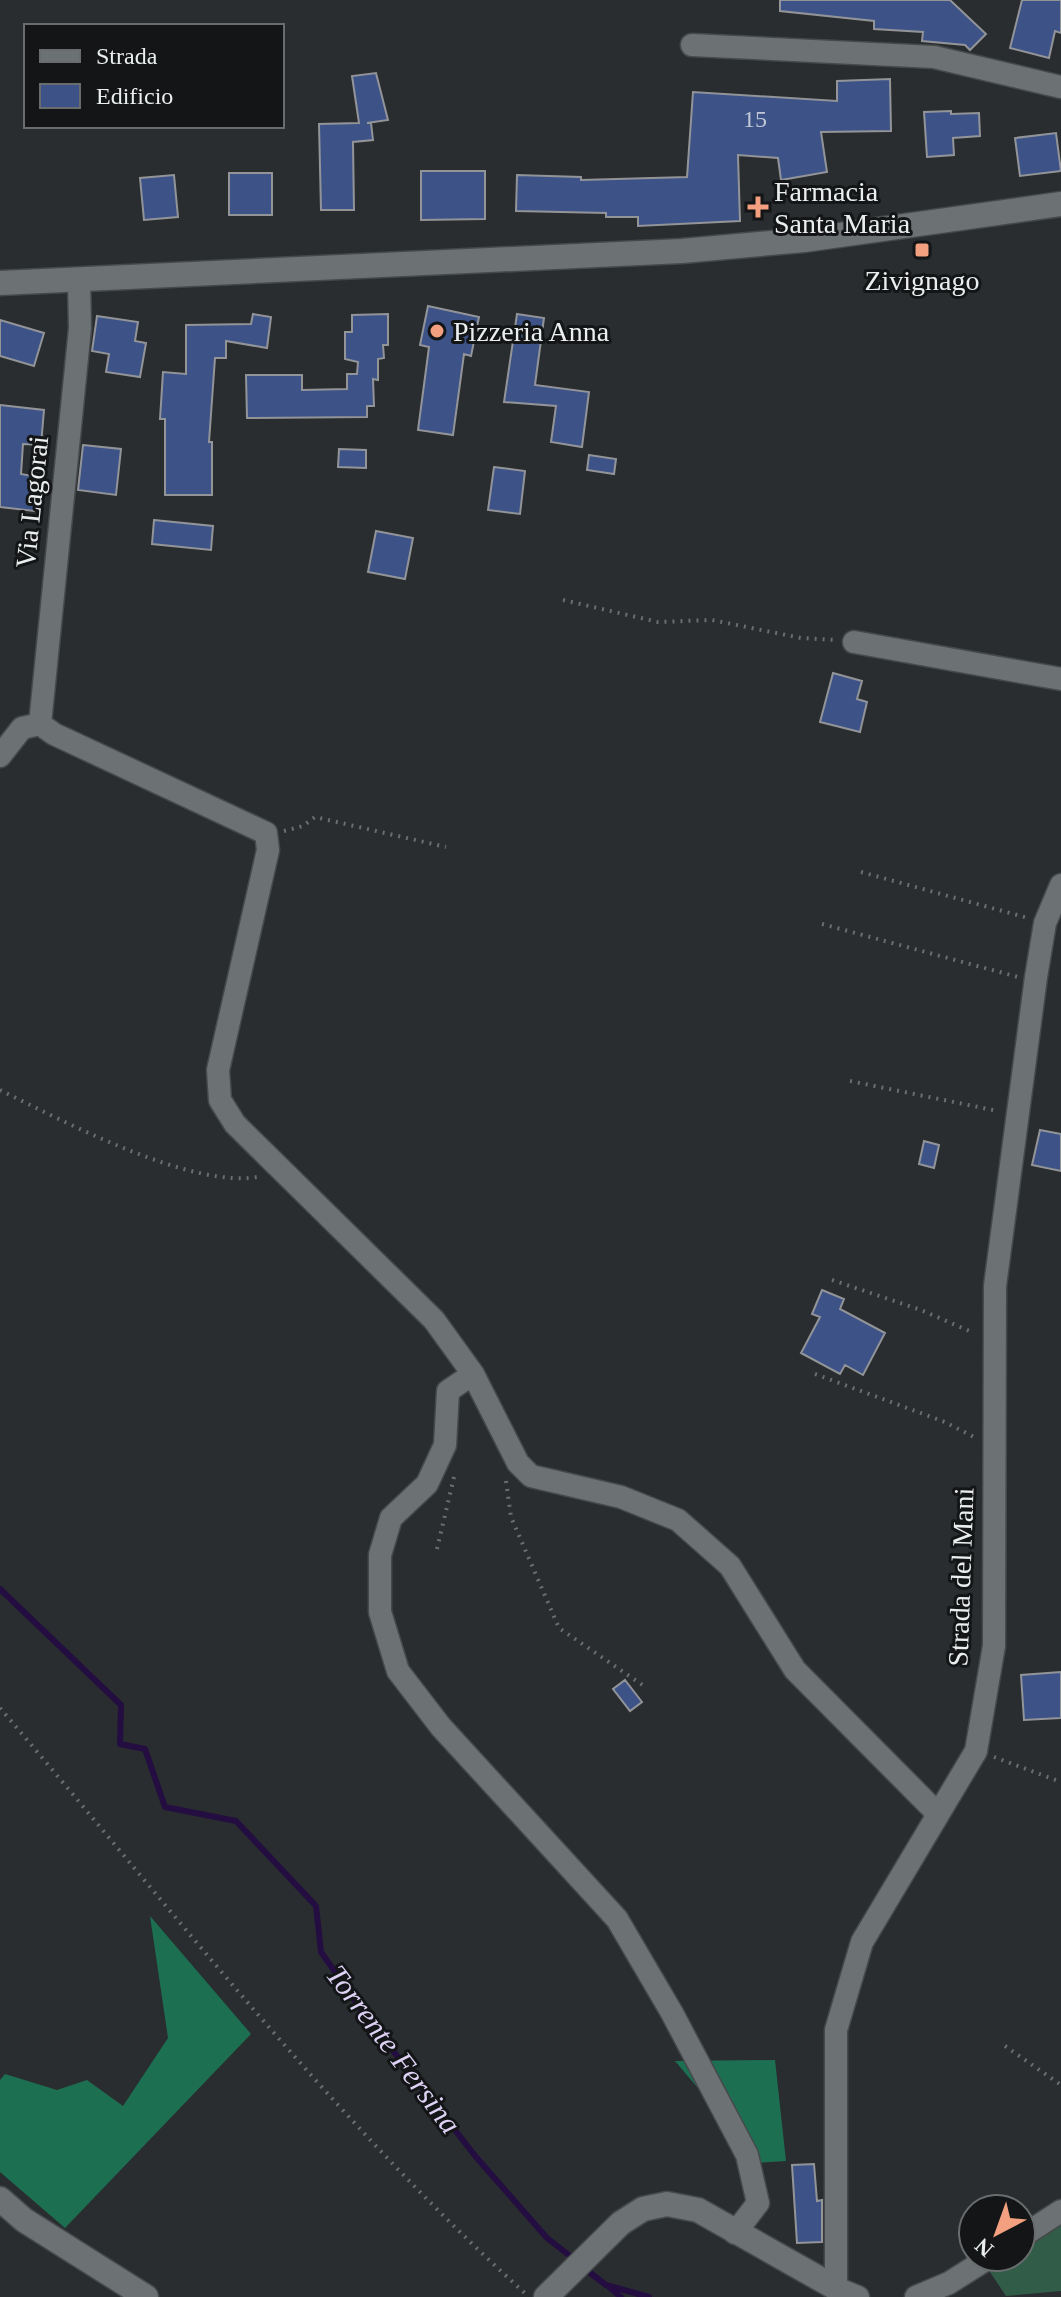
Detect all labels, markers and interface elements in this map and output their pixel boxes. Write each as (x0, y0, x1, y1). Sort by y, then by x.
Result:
legend (24, 24, 284, 128)
text: Strada (96, 43, 158, 69)
text: Edificio (96, 83, 173, 109)
house number: 15 (743, 106, 767, 132)
place label: Farmacia Santa Maria (774, 176, 911, 239)
marker: Farmacia Santa Maria (749, 198, 767, 216)
marker: Zivignago (913, 241, 931, 259)
place label: Zivignago (864, 265, 980, 296)
place label: Pizzeria Anna (453, 316, 610, 347)
marker: Pizzeria Anna (428, 322, 446, 340)
street label: Via Lagorai (10, 434, 54, 570)
street label: Strada del Mani (942, 1487, 980, 1667)
water label: Torrente Fersina (320, 1958, 468, 2140)
north arrow (957, 2193, 1037, 2273)
text: N (970, 2233, 998, 2262)

